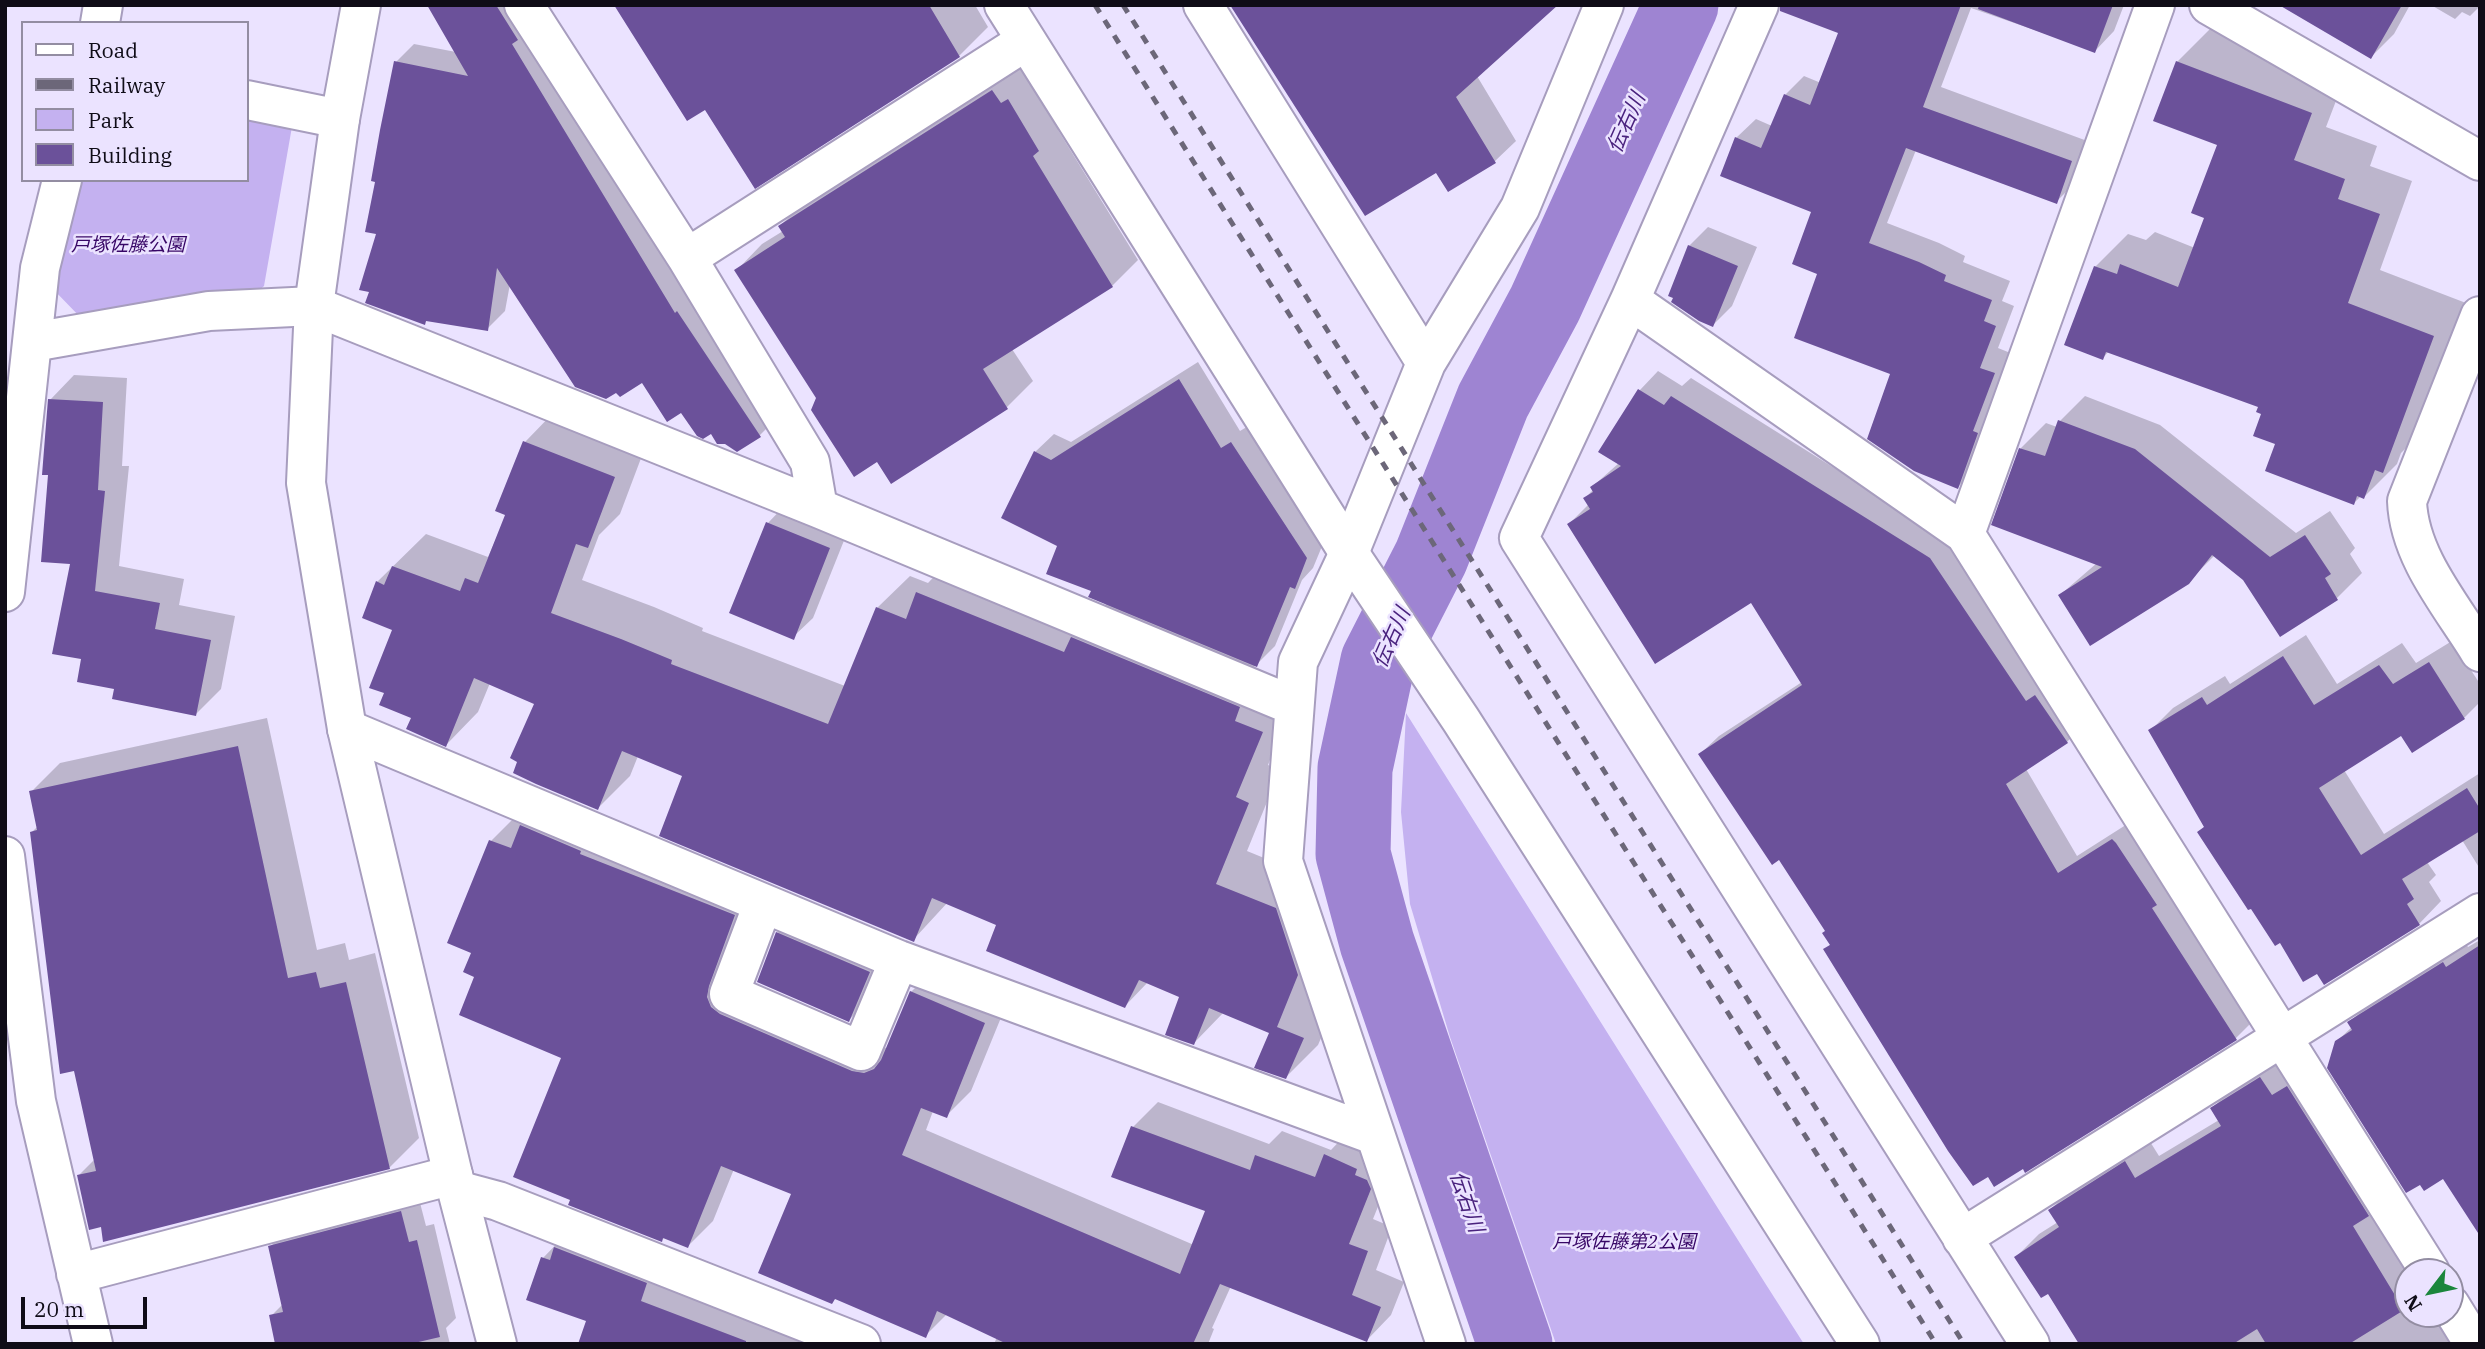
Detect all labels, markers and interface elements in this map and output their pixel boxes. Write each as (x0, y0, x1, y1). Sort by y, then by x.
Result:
legend (21, 21, 248, 182)
text: Road (88, 36, 138, 64)
text: Railway (88, 71, 165, 99)
water label: 伝右川 (1603, 89, 1651, 157)
text: Park (88, 106, 134, 134)
text: Building (88, 141, 172, 169)
park label: 戸塚佐藤公園 (71, 235, 185, 257)
water label: 伝右川 (1368, 604, 1416, 672)
water label: 伝右川 (1444, 1168, 1488, 1236)
park label: 戸塚佐藤第2公園 (1552, 1232, 1696, 1254)
north arrow (2394, 1258, 2464, 1328)
scale bar (24, 1282, 150, 1326)
text: N (2399, 1290, 2427, 1316)
text: 20 m (34, 1295, 84, 1323)

